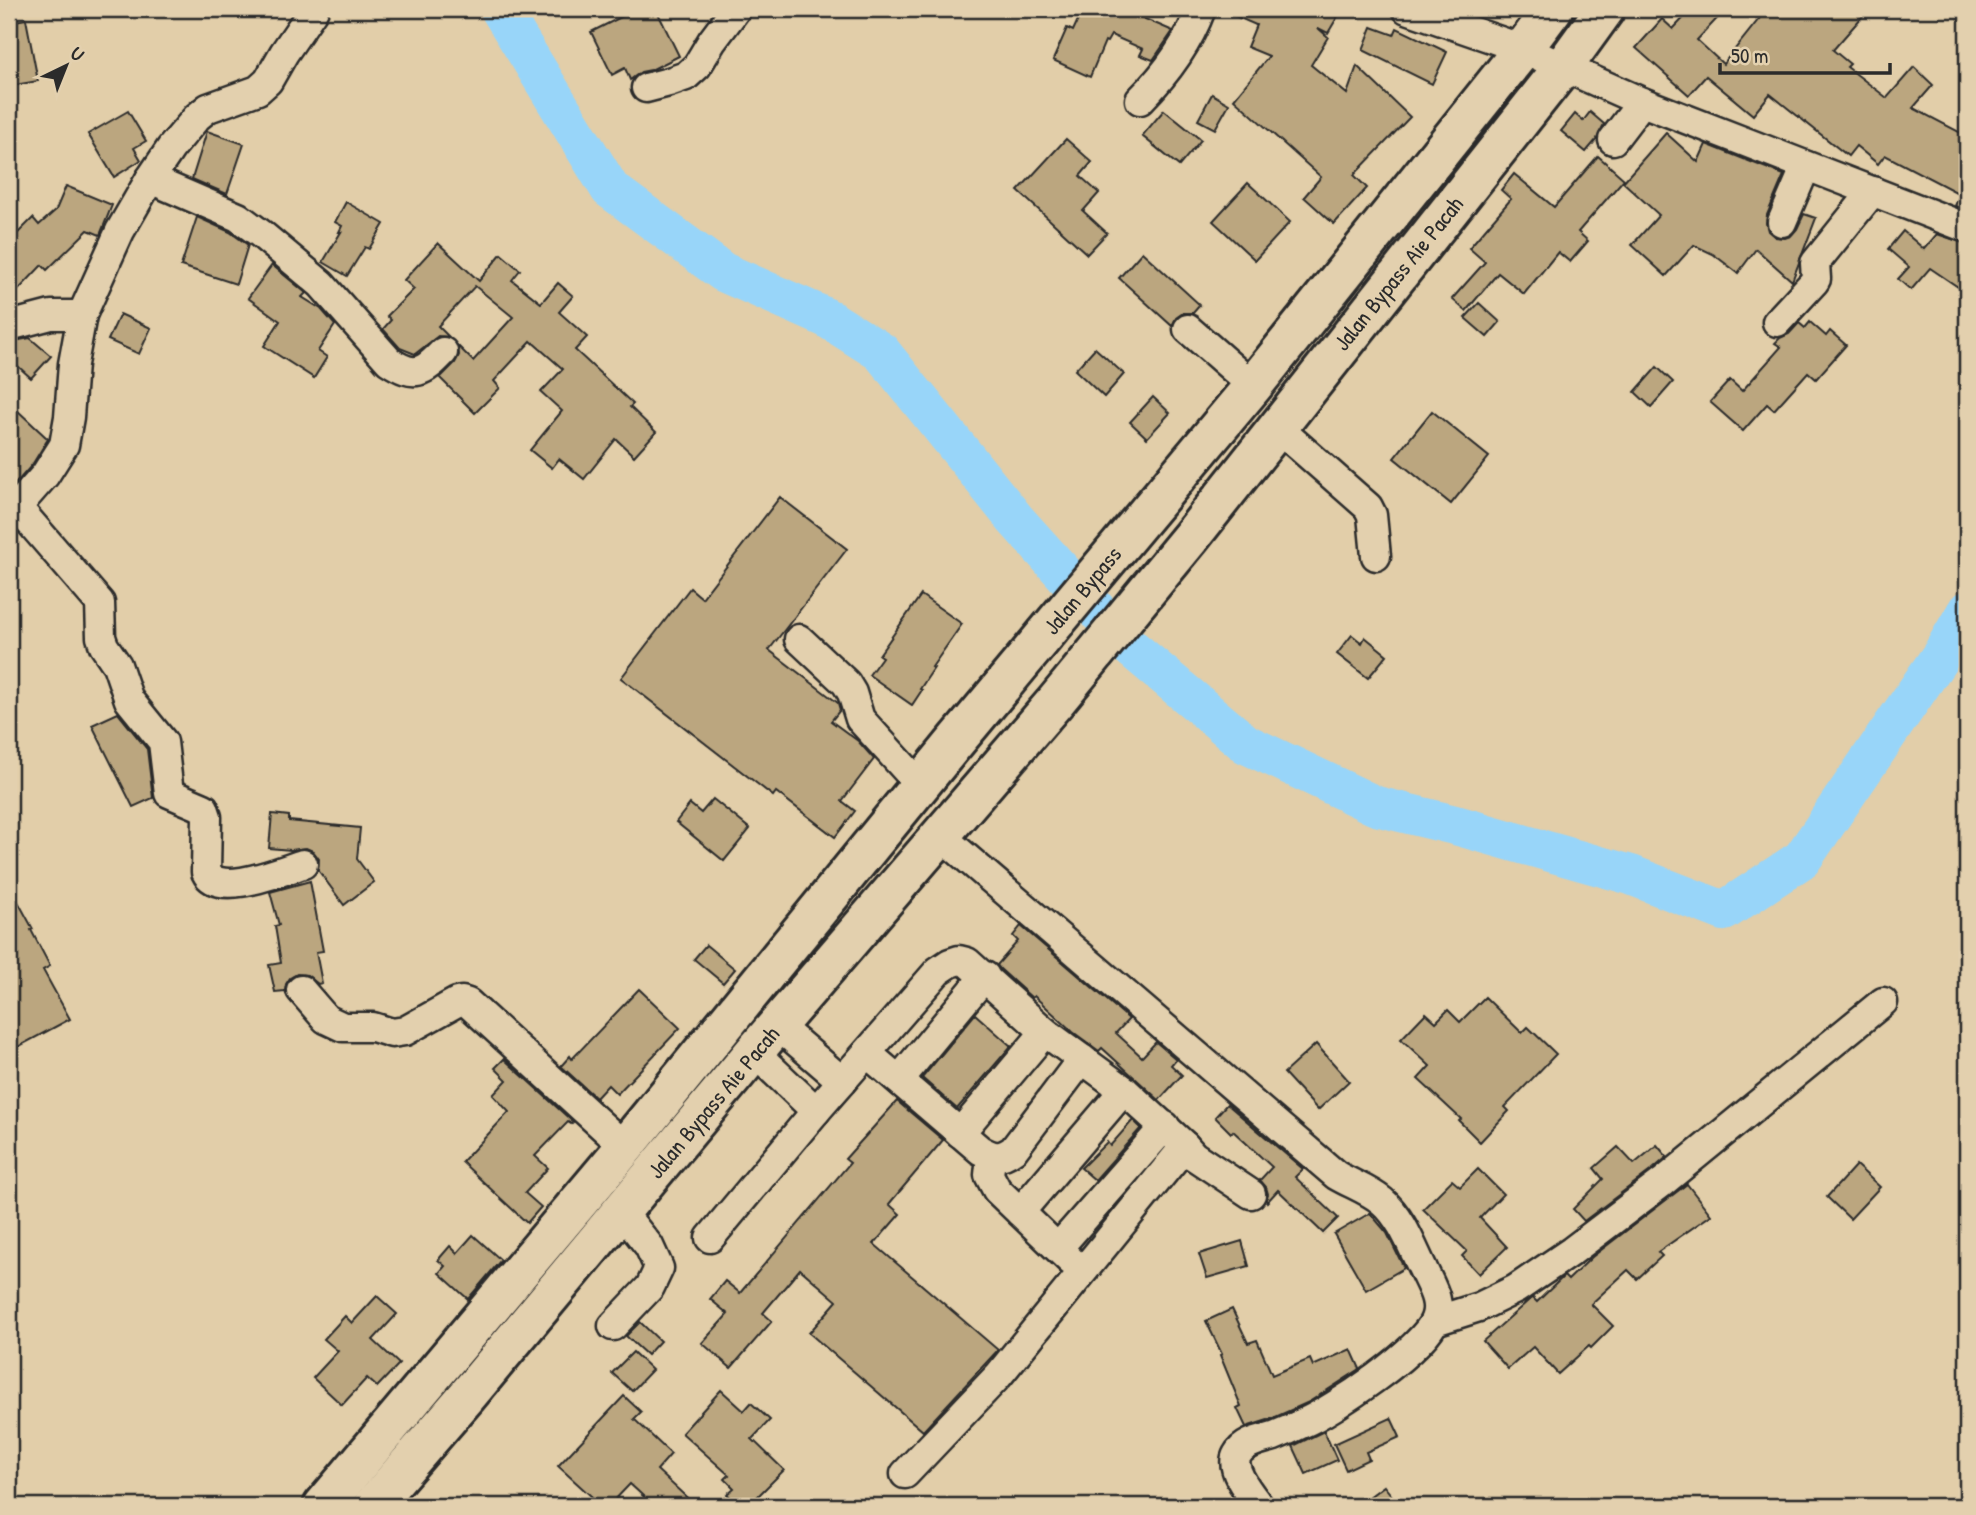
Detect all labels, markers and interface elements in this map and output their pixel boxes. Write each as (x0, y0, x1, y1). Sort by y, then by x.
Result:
north arrow (32, 32, 102, 102)
scale bar (1720, 32, 1890, 76)
text: U (65, 40, 91, 67)
text: 50 m (1731, 41, 1768, 70)
street label: Jalan Bypass Aie Pacah (1326, 189, 1470, 357)
street label: Jalan Bypass (1036, 539, 1128, 641)
street label: Jalan Bypass Aie Pacah (640, 1019, 786, 1185)

